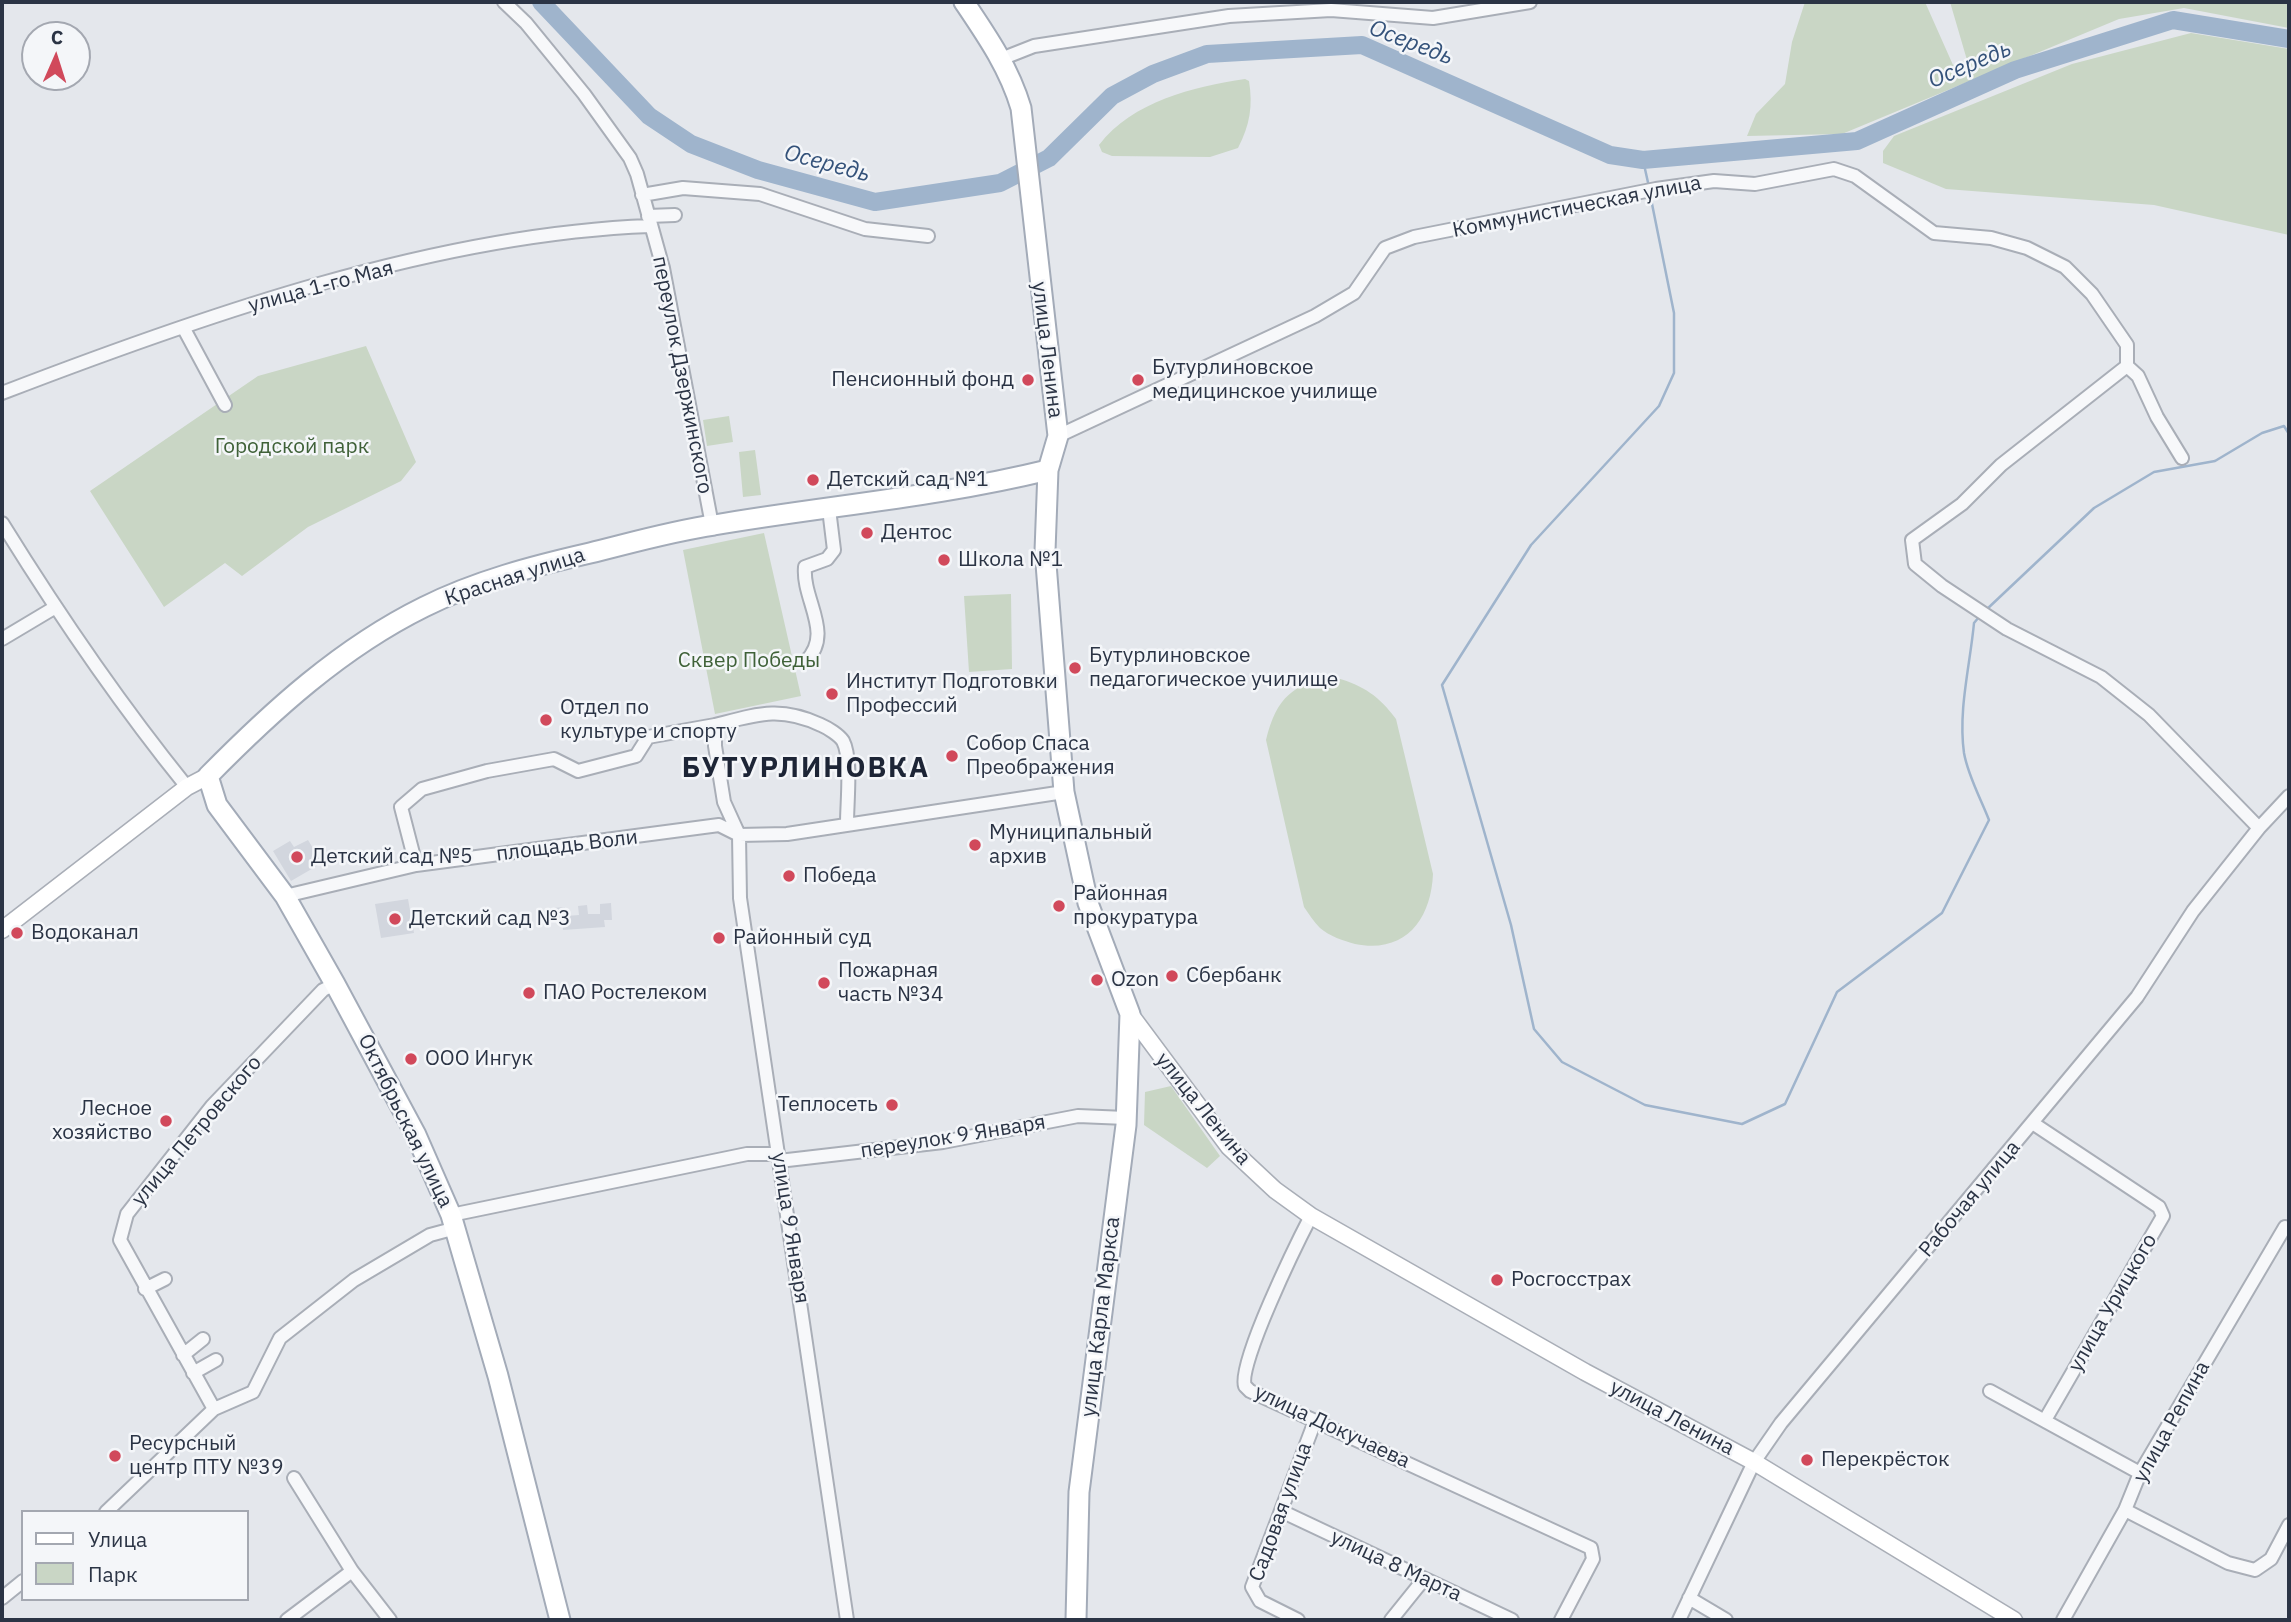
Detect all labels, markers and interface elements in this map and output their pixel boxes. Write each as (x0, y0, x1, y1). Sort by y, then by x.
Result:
water label: Осередь (1365, 14, 1457, 72)
north arrow (21, 21, 91, 91)
text: С (50, 25, 64, 49)
water label: Осередь (1924, 35, 2016, 95)
water label: Осередь (781, 139, 873, 189)
street label: Коммунистическая улица (1451, 171, 1703, 243)
street label: переулок Дзержинского (647, 254, 717, 496)
street label: улица 1-го Мая (246, 256, 396, 318)
street label: улица Ленина (1026, 280, 1068, 420)
place label: Бутурлиновское медицинское училище (1152, 355, 1378, 405)
place label: Пенсионный фонд (831, 367, 1014, 393)
marker: Пенсионный фонд (1020, 372, 1036, 388)
marker: Бутурлиновское медицинское училище (1130, 372, 1146, 388)
park label: Городской парк (215, 434, 369, 460)
place label: Детский сад №1 (827, 467, 989, 493)
marker: Детский сад №1 (805, 472, 821, 488)
place label: Дентос (881, 520, 952, 546)
marker: Дентос (859, 525, 875, 541)
street label: Красная улица (442, 542, 588, 612)
place label: Школа №1 (958, 547, 1063, 573)
marker: Школа №1 (936, 552, 952, 568)
place label: Бутурлиновское педагогическое училище (1089, 643, 1338, 693)
park label: Сквер Победы (678, 648, 820, 674)
marker: Бутурлиновское педагогическое училище (1067, 660, 1083, 676)
place label: Институт Подготовки Профессий (846, 669, 1058, 719)
marker: Институт Подготовки Профессий (824, 686, 840, 702)
place label: Отдел по культуре и спорту (560, 695, 737, 745)
marker: Отдел по культуре и спорту (538, 712, 554, 728)
place label: Собор Спаса Преображения (966, 731, 1115, 781)
marker: Собор Спаса Преображения (944, 748, 960, 764)
district label: БУТУРЛИНОВКА (683, 752, 929, 786)
place label: Муниципальный архив (989, 820, 1152, 870)
street label: площадь Воли (495, 825, 639, 867)
marker: Муниципальный архив (967, 837, 983, 853)
place label: Детский сад №5 (311, 844, 473, 870)
marker: Детский сад №5 (289, 849, 305, 865)
place label: Победа (803, 863, 877, 889)
marker: Победа (781, 868, 797, 884)
place label: Районная прокуратура (1073, 881, 1198, 931)
marker: Районная прокуратура (1051, 898, 1067, 914)
place label: Детский сад №3 (409, 906, 571, 932)
marker: Детский сад №3 (387, 911, 403, 927)
place label: Водоканал (31, 920, 139, 946)
marker: Водоканал (9, 925, 25, 941)
place label: Районный суд (733, 925, 871, 951)
marker: Районный суд (711, 930, 727, 946)
place label: Пожарная часть №34 (838, 958, 944, 1008)
place label: Сбербанк (1186, 963, 1282, 989)
place label: Ozon (1111, 967, 1159, 993)
marker: Сбербанк (1164, 968, 1180, 984)
marker: Ozon (1089, 972, 1105, 988)
marker: Пожарная часть №34 (816, 975, 832, 991)
place label: ПАО Ростелеком (543, 980, 707, 1006)
marker: ПАО Ростелеком (521, 985, 537, 1001)
street label: Октябрьская улица (352, 1030, 458, 1212)
place label: ООО Ингук (425, 1046, 533, 1072)
street label: улица Ленина (1150, 1048, 1256, 1170)
street label: улица Петровского (127, 1051, 267, 1211)
marker: ООО Ингук (403, 1051, 419, 1067)
place label: Теплосеть (778, 1092, 878, 1118)
place label: Лесное хозяйство (52, 1096, 152, 1146)
marker: Теплосеть (884, 1097, 900, 1113)
street label: переулок 9 Января (859, 1110, 1047, 1164)
marker: Лесное хозяйство (158, 1113, 174, 1129)
street label: Рабочая улица (1914, 1136, 2026, 1262)
street label: улица 9 Января (766, 1151, 814, 1305)
street label: улица Карла Маркса (1076, 1215, 1126, 1419)
street label: улица Урицкого (2063, 1229, 2163, 1377)
place label: Росгосстрах (1511, 1267, 1631, 1293)
marker: Росгосстрах (1489, 1272, 1505, 1288)
street label: улица Репина (2128, 1357, 2216, 1487)
street label: улица Ленина (1605, 1375, 1739, 1461)
street label: улица Докучаева (1250, 1380, 1414, 1474)
place label: Ресурсный центр ПТУ №39 (129, 1431, 284, 1481)
street label: Садовая улица (1244, 1439, 1318, 1585)
place label: Перекрёсток (1821, 1447, 1950, 1473)
marker: Ресурсный центр ПТУ №39 (107, 1448, 123, 1464)
marker: Перекрёсток (1799, 1452, 1815, 1468)
legend (21, 1510, 248, 1601)
text: Улица (88, 1525, 147, 1553)
street label: улица 8 Марта (1326, 1525, 1466, 1607)
text: Парк (88, 1560, 138, 1588)

